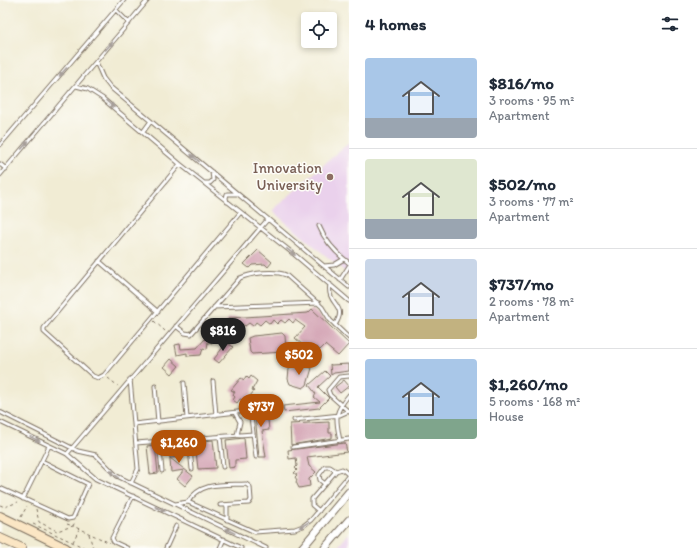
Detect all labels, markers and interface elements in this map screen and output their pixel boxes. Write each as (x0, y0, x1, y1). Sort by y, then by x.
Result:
map controls (301, 12, 337, 48)
button: locate (301, 12, 337, 48)
icon: filters (659, 13, 681, 35)
text: 4 homes (365, 14, 426, 34)
one-way arrow (105, 41, 114, 51)
one-way arrow (58, 67, 67, 78)
text: $816/mo (489, 73, 554, 93)
icon: home (397, 74, 445, 122)
text: 3 rooms · 95 m² (489, 93, 574, 108)
one-way arrow (105, 99, 114, 108)
text: Apartment (489, 108, 550, 123)
one-way arrow (21, 140, 30, 151)
one-way arrow (190, 153, 200, 162)
place label: Innovation University (253, 159, 322, 194)
marker: Innovation University (325, 172, 335, 182)
text: $502/mo (489, 174, 556, 194)
icon: home (397, 175, 445, 223)
text: 3 rooms · 77 m² (489, 194, 574, 209)
text: Apartment (489, 209, 550, 224)
one-way arrow (285, 248, 296, 256)
text: $737/mo (489, 274, 554, 294)
icon: home (397, 275, 445, 323)
text: 2 rooms · 78 m² (489, 294, 574, 309)
text: Apartment (489, 309, 550, 324)
pin: $816 (199, 318, 247, 352)
text: $816 (210, 323, 236, 338)
pin: $502 (275, 342, 323, 376)
text: $502 (285, 347, 313, 362)
text: $1,260/mo (489, 374, 568, 394)
icon: home (397, 375, 445, 423)
pin: $737 (237, 394, 285, 428)
text: 5 rooms · 168 m² (489, 394, 580, 409)
text: $737 (248, 399, 274, 414)
text: House (489, 409, 524, 424)
pin: $1,260 (146, 430, 212, 464)
text: $1,260 (160, 435, 198, 450)
one-way arrow (29, 436, 41, 442)
one-way arrow (109, 469, 120, 478)
one-way arrow (154, 506, 166, 512)
one-way arrow (298, 521, 310, 528)
one-way arrow (225, 528, 236, 534)

